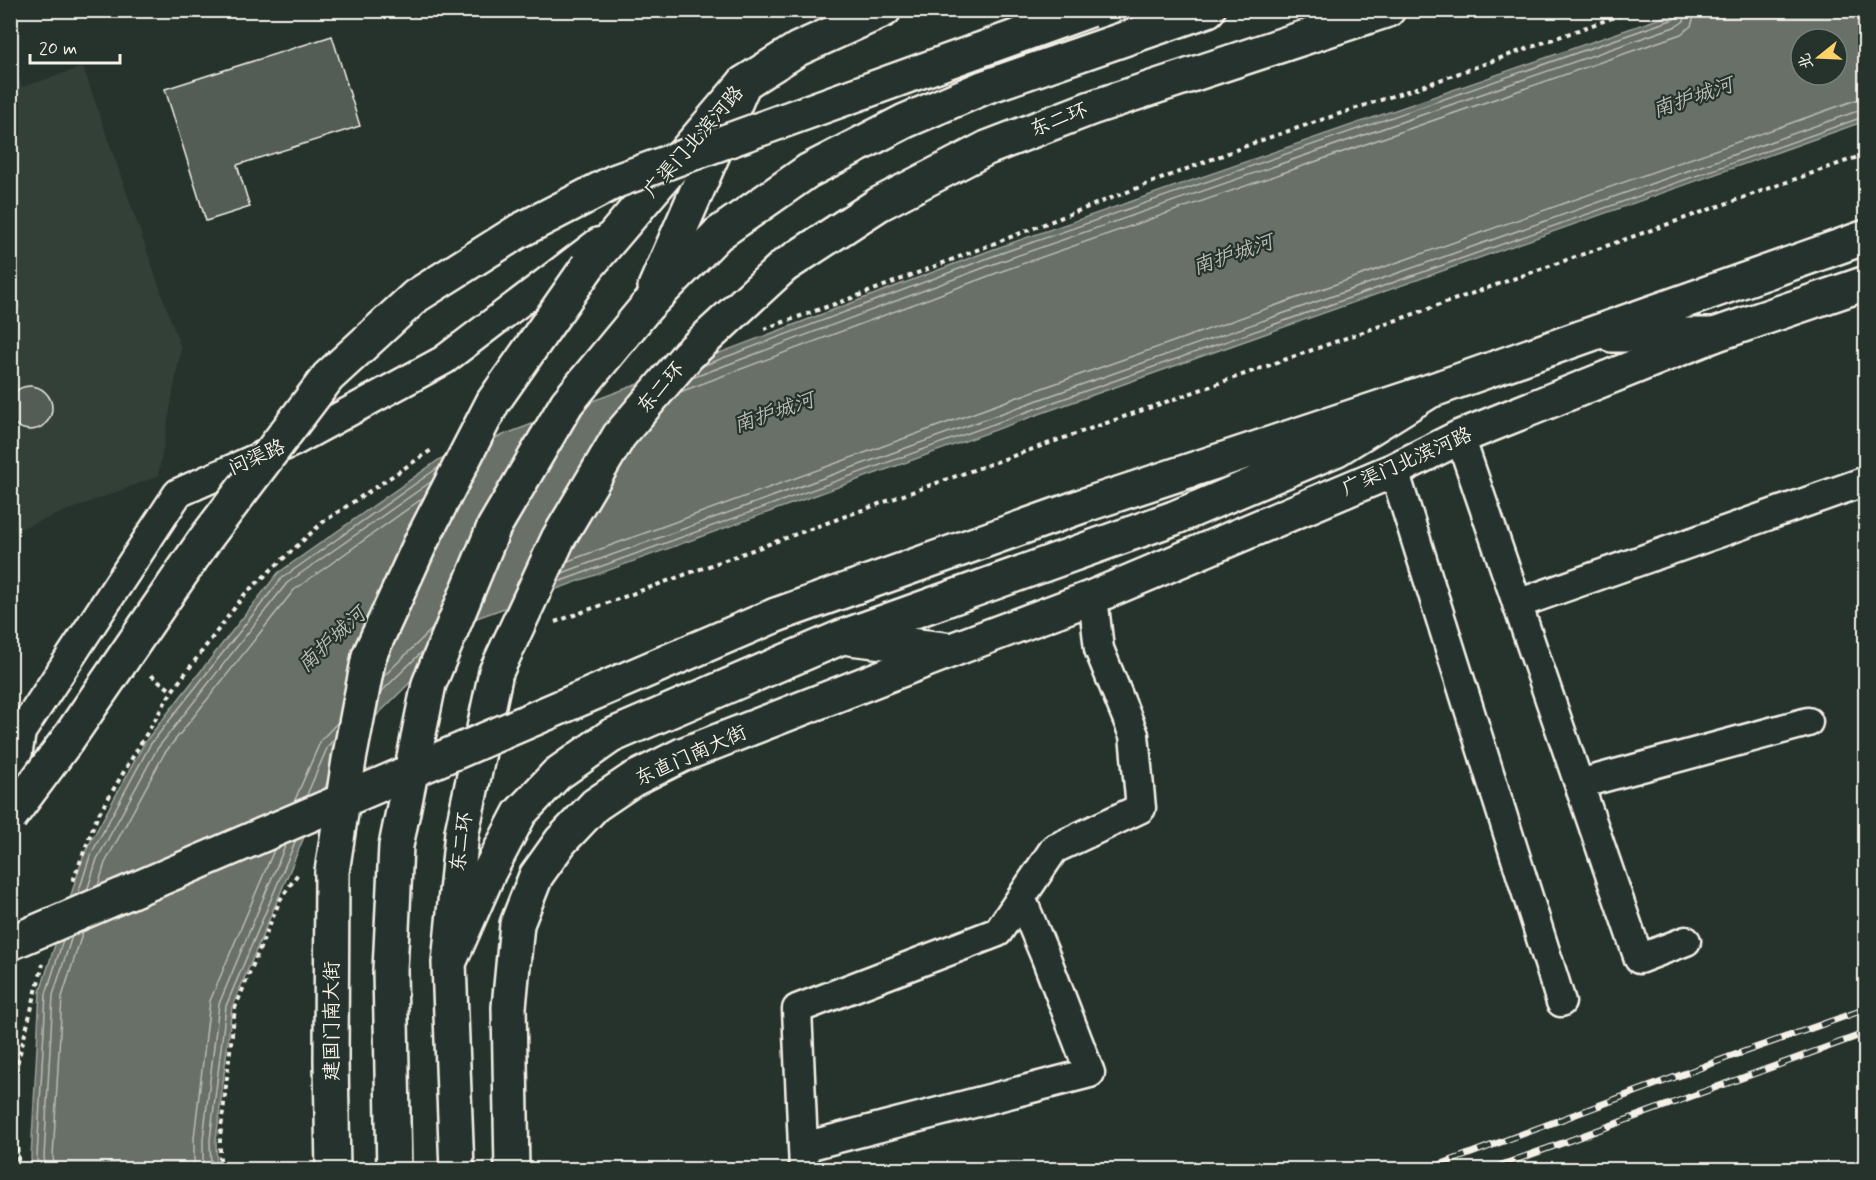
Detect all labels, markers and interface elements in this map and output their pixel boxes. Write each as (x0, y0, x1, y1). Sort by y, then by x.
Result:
scale bar (30, 27, 120, 65)
north arrow (1789, 27, 1849, 87)
text: 20 m (39, 37, 77, 61)
text: 北 (1794, 50, 1819, 72)
water label: 南护城河 (1649, 70, 1740, 125)
street label: 广渠门北滨河路 (638, 80, 751, 204)
street label: 东二环 (1026, 97, 1092, 143)
water label: 南护城河 (1189, 227, 1280, 282)
street label: 东二环 (631, 357, 691, 419)
water label: 南护城河 (730, 385, 821, 440)
street label: 广渠门北滨河路 (1338, 421, 1477, 503)
street label: 问渠路 (224, 433, 291, 483)
water label: 南护城河 (292, 599, 374, 679)
street label: 东直门南大街 (631, 719, 751, 793)
street label: 东二环 (444, 810, 480, 874)
street label: 建国门南大街 (319, 961, 346, 1081)

